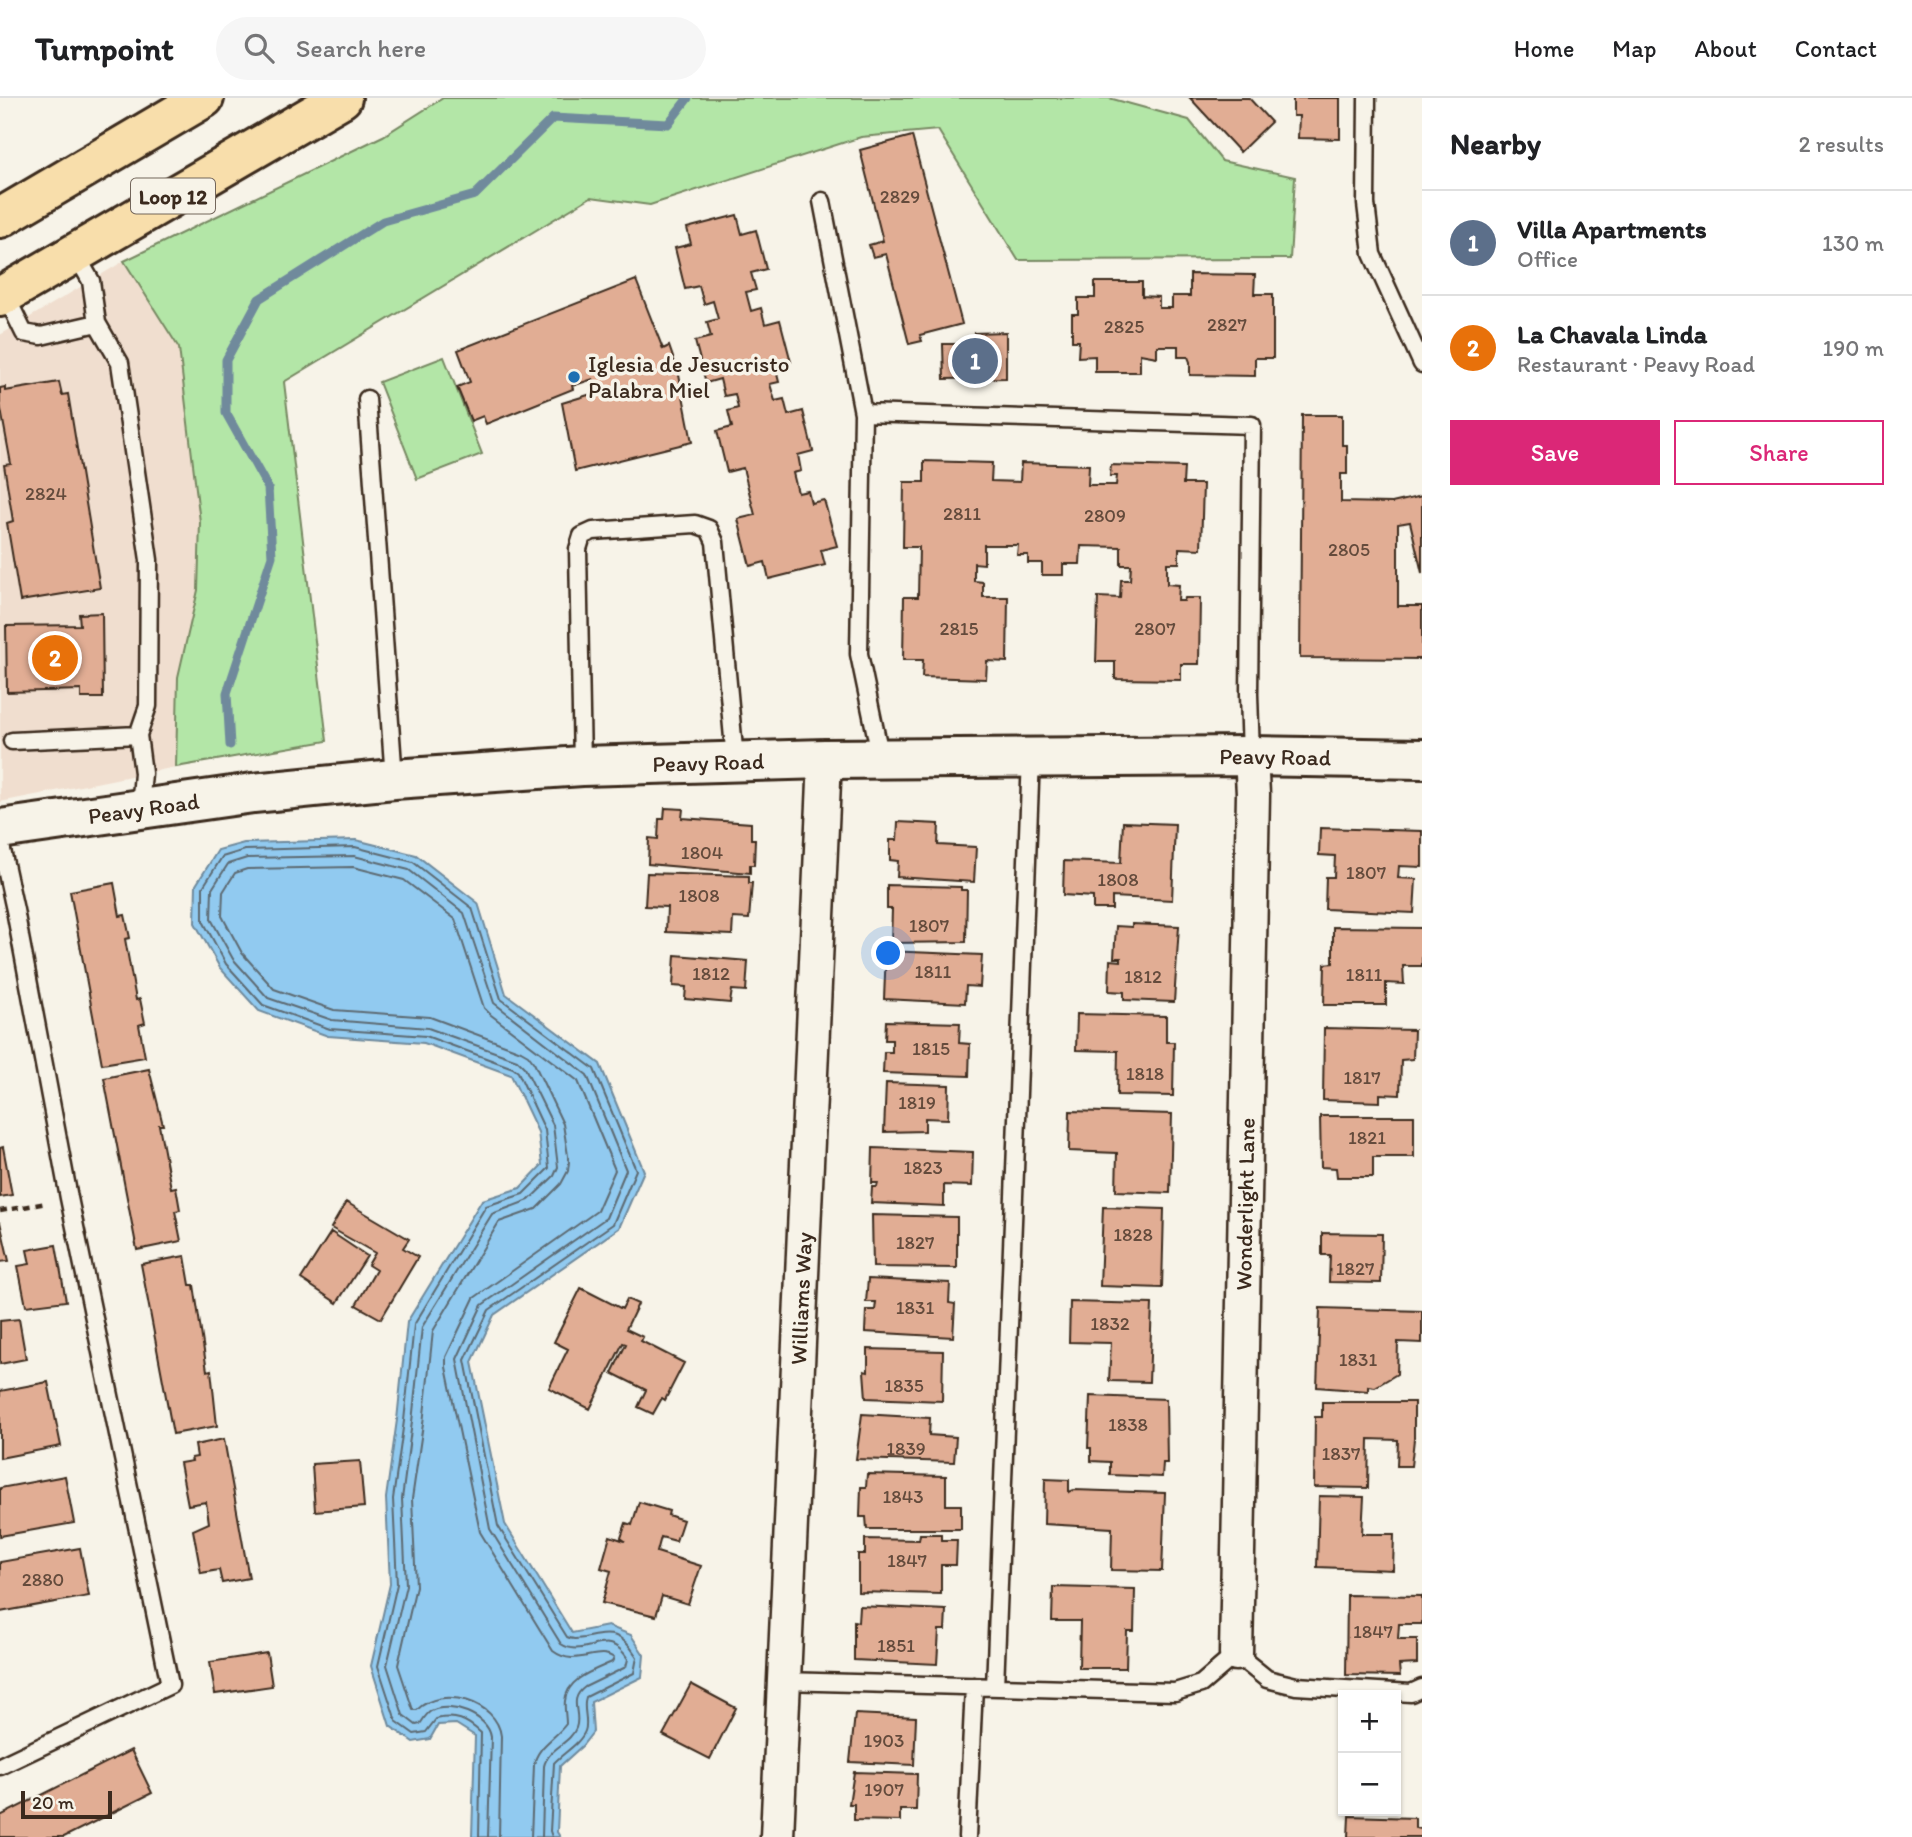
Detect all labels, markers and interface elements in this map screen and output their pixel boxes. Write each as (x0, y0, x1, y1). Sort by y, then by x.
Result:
search box (216, 17, 706, 80)
text: Turnpoint (35, 29, 174, 68)
icon: search (240, 29, 278, 67)
text: Search here (296, 32, 426, 64)
text: Home (1514, 34, 1574, 63)
text: Map (1612, 34, 1656, 63)
text: About (1694, 34, 1757, 63)
text: Contact (1795, 34, 1877, 63)
text: Nearby (1450, 125, 1541, 162)
text: 2 results (1798, 130, 1884, 158)
road number: Loop 12 (131, 178, 215, 214)
house number: 2829 (880, 185, 920, 208)
text: Villa Apartments (1517, 213, 1707, 245)
text: 1 (1468, 229, 1478, 257)
text: 130 m (1822, 229, 1884, 257)
text: Office (1517, 245, 1578, 273)
house number: 2827 (1207, 313, 1247, 336)
house number: 2825 (1104, 315, 1144, 338)
text: La Chavala Linda (1517, 318, 1707, 350)
text: 2 (1467, 334, 1479, 362)
text: 190 m (1823, 334, 1884, 362)
pin: 1 (952, 335, 998, 387)
place label: Iglesia de Jesucristo Palabra Miel (588, 350, 790, 404)
text: Restaurant · Peavy Road (1517, 350, 1755, 378)
marker: Iglesia de Jesucristo Palabra Miel (566, 369, 582, 385)
button: Save (1450, 420, 1660, 485)
button: Share (1674, 420, 1884, 485)
house number: 2824 (25, 482, 67, 505)
house number: 2811 (943, 502, 981, 525)
house number: 2809 (1084, 504, 1126, 527)
house number: 2805 (1328, 538, 1370, 561)
house number: 2815 (939, 617, 979, 640)
house number: 2807 (1134, 617, 1176, 640)
pin: 2 (32, 632, 78, 684)
street label: Peavy Road (1219, 742, 1332, 771)
street label: Peavy Road (652, 747, 765, 778)
street label: Peavy Road (86, 787, 201, 830)
house number: 1804 (681, 841, 723, 864)
house number: 1807 (1346, 861, 1386, 884)
house number: 1808 (1097, 868, 1139, 891)
house number: 1808 (678, 884, 720, 907)
house number: 1807 (909, 914, 949, 937)
your location (871, 936, 905, 970)
house number: 1811 (915, 960, 952, 983)
house number: 1812 (692, 962, 730, 985)
house number: 1811 (1346, 963, 1383, 986)
house number: 1812 (1124, 965, 1162, 988)
house number: 1815 (912, 1037, 950, 1060)
house number: 1818 (1126, 1062, 1164, 1085)
house number: 1817 (1343, 1066, 1381, 1089)
house number: 1819 (898, 1091, 936, 1114)
street label: Wonderlight Lane (1229, 1117, 1261, 1291)
house number: 1821 (1348, 1126, 1386, 1149)
house number: 1823 (903, 1156, 943, 1179)
house number: 1828 (1113, 1223, 1153, 1246)
street label: Williams Way (784, 1231, 818, 1366)
house number: 1827 (896, 1231, 934, 1254)
house number: 1827 (1336, 1257, 1374, 1280)
house number: 1831 (896, 1296, 934, 1319)
house number: 1832 (1090, 1312, 1130, 1335)
house number: 1831 (1339, 1348, 1377, 1371)
house number: 1835 (884, 1374, 924, 1397)
house number: 1838 (1108, 1413, 1148, 1436)
house number: 1839 (886, 1437, 926, 1460)
house number: 1837 (1321, 1442, 1361, 1465)
house number: 1843 (882, 1485, 924, 1508)
house number: 1847 (887, 1549, 927, 1572)
house number: 2880 (22, 1568, 64, 1591)
house number: 1847 (1353, 1620, 1393, 1643)
house number: 1851 (877, 1634, 915, 1657)
map controls (1338, 1690, 1401, 1816)
button: + (1338, 1690, 1401, 1753)
house number: 1903 (864, 1729, 904, 1752)
button: − (1338, 1753, 1401, 1816)
house number: 1907 (864, 1778, 904, 1801)
scale bar (21, 1788, 112, 1820)
text: 20 m (32, 1791, 74, 1814)

